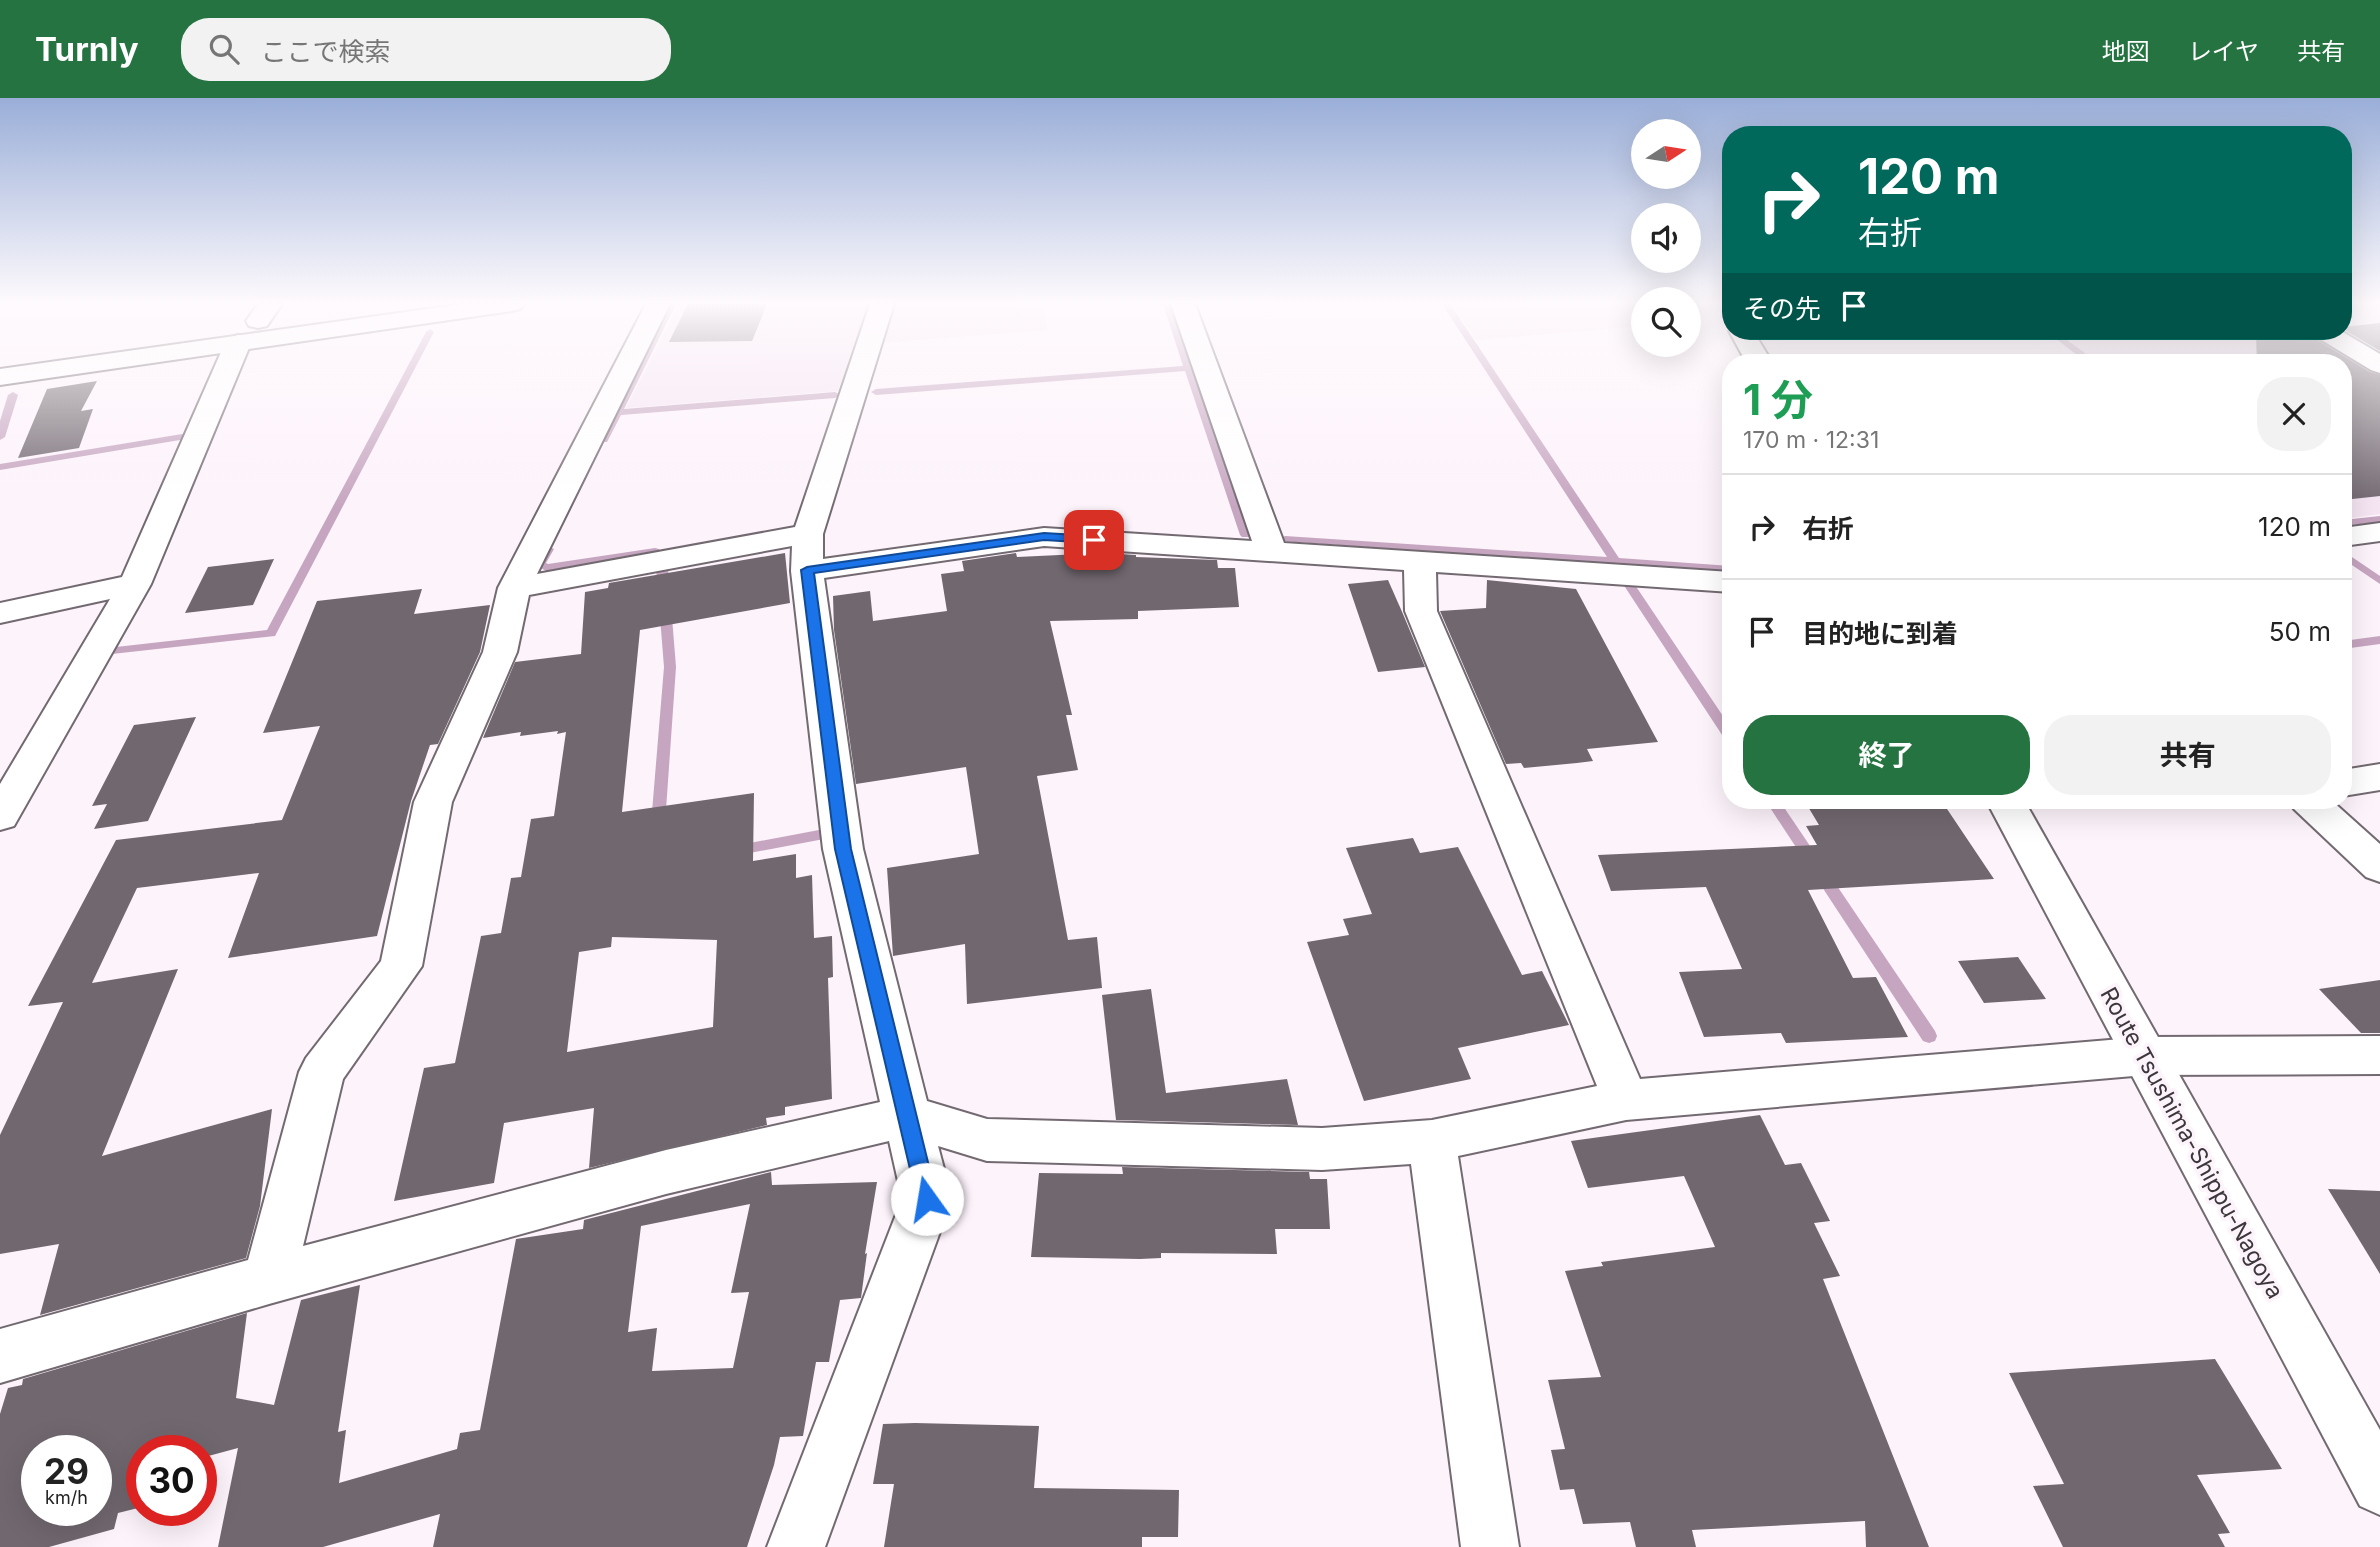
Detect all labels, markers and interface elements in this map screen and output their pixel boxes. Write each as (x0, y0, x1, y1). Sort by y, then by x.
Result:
search box (181, 18, 671, 81)
text: Turnly (35, 29, 139, 69)
icon: search (205, 30, 243, 68)
text: ここで検索 (261, 36, 391, 67)
text: 地図 (2102, 37, 2150, 66)
text: レイヤ (2188, 37, 2259, 66)
text: 共有 (2297, 37, 2345, 66)
north arrow (1631, 119, 1701, 189)
map controls (1631, 119, 1701, 357)
text: 120 m (1858, 147, 1999, 206)
icon: right (1743, 154, 1834, 245)
button: sound (1631, 203, 1701, 273)
text: 右折 (1858, 213, 1922, 252)
button: search (1631, 287, 1701, 357)
icon: arrive (1835, 287, 1873, 325)
text: その先 (1743, 293, 1821, 324)
text: 1 分 (1743, 374, 1813, 425)
button: close (2257, 377, 2331, 451)
text: 170 m · 12:31 (1743, 426, 1879, 454)
icon: right (1743, 508, 1781, 546)
pin (1064, 510, 1124, 570)
text: 120 m (2258, 511, 2331, 542)
text: 右折 (1802, 513, 1854, 544)
icon: arrive (1075, 521, 1113, 559)
icon: arrive (1743, 613, 1781, 651)
text: 50 m (2269, 616, 2331, 647)
text: 目的地に到着 (1802, 618, 1958, 649)
button: 終了 (1743, 715, 2030, 795)
button: 共有 (2044, 715, 2331, 795)
street label: Route Tsushima-Shippu-Nagoya (2095, 982, 2289, 1304)
position arrow (890, 1162, 964, 1236)
speed limit sign: 30 (126, 1435, 217, 1526)
text: 29 (44, 1450, 89, 1492)
text: km/h (45, 1487, 88, 1508)

